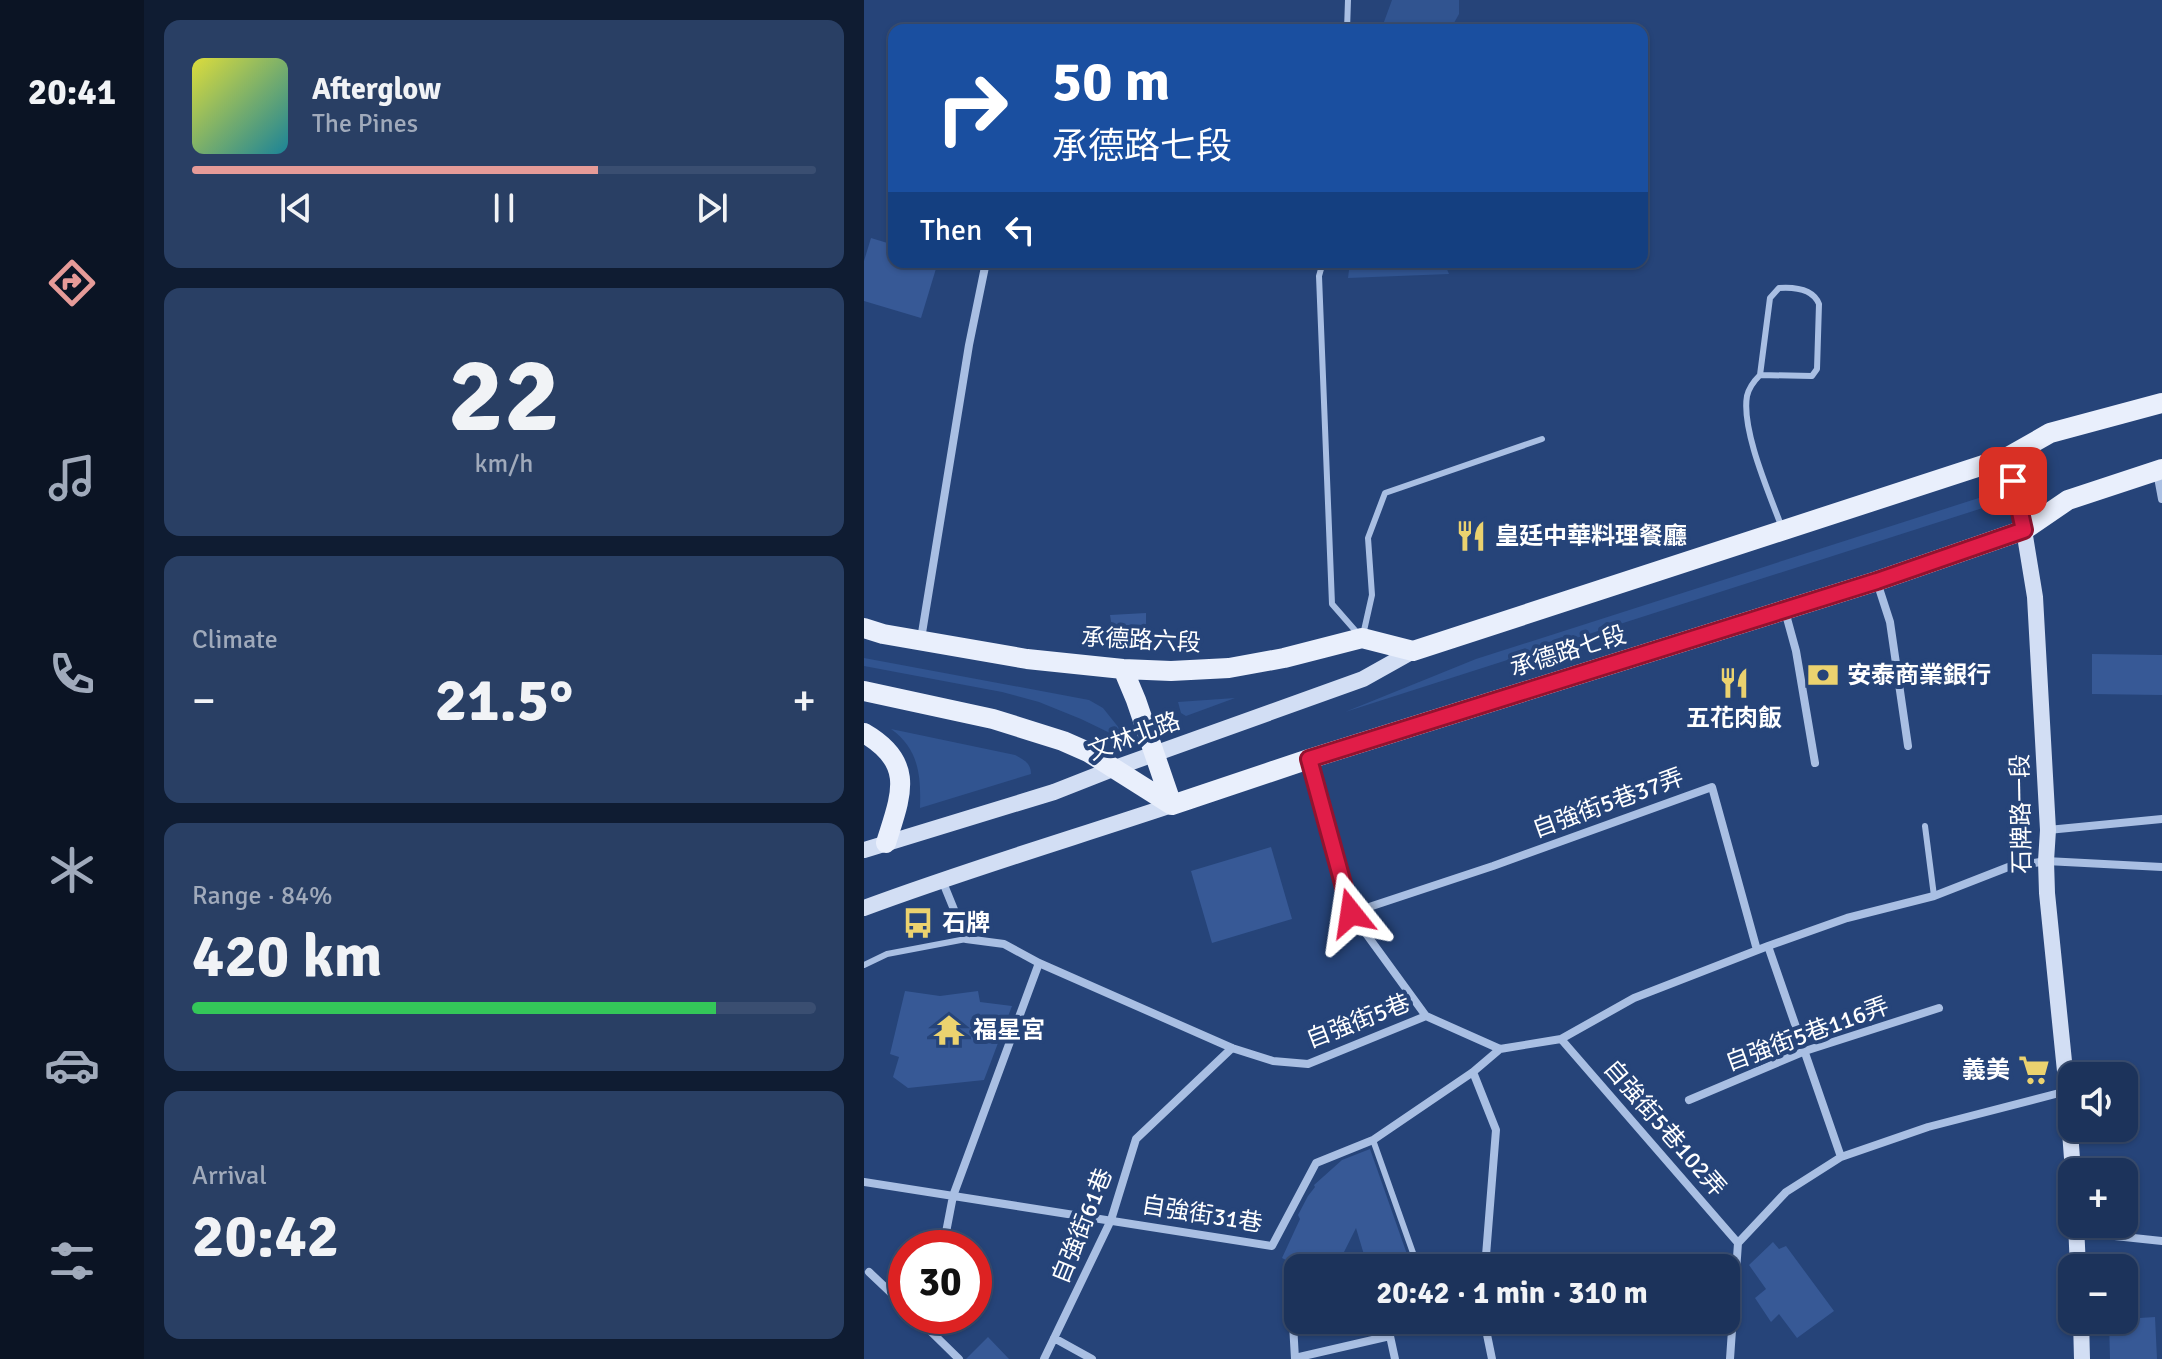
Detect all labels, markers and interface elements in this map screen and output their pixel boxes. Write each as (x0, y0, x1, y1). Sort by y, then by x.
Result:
text: 50 m (1052, 47, 1170, 116)
icon: right (920, 56, 1024, 160)
text: 20:41 (28, 70, 116, 115)
text: Afterglow (312, 71, 441, 108)
text: The Pines (312, 108, 418, 140)
text: 承德路七段 (1052, 124, 1232, 169)
icon: previous (274, 186, 318, 230)
icon: pause (482, 186, 526, 230)
icon: next (690, 186, 734, 230)
icon: left (998, 208, 1042, 252)
text: Then (920, 212, 982, 249)
icon: directions (44, 255, 100, 311)
text: 22 (448, 332, 560, 460)
pin (1979, 447, 2047, 515)
text: km/h (475, 448, 533, 480)
icon: music (44, 450, 100, 506)
icon: arrive (1991, 459, 2035, 503)
restaurant icon: 皇廷中華料理餐廳 (1454, 519, 1488, 553)
place label: 皇廷中華料理餐廳 (1495, 521, 1687, 551)
street label: 承德路七段 (1506, 619, 1630, 683)
street label: 承德路六段 (1080, 622, 1202, 658)
text: Climate (192, 624, 278, 656)
icon: phone (44, 646, 100, 702)
bank icon: 安泰商業銀行 (1806, 658, 1840, 692)
place label: 安泰商業銀行 (1847, 660, 1991, 690)
text: 21.5° (435, 664, 573, 738)
restaurant icon: 五花肉飯 (1717, 666, 1751, 700)
text: − (192, 674, 216, 728)
text: + (792, 674, 816, 728)
place label: 五花肉飯 (1686, 703, 1782, 733)
street label: 文林北路 (1084, 705, 1184, 767)
street label: 石牌路一段 (2005, 754, 2037, 874)
street label: 自強街5巷37弄 (1528, 762, 1688, 844)
icon: climate (44, 842, 100, 898)
position arrow (1309, 871, 1393, 955)
text: Range · 84% (192, 880, 333, 912)
bus stop icon: 石牌 (901, 906, 935, 940)
place label: 石牌 (942, 908, 990, 938)
text: 420 km (192, 920, 382, 994)
street label: 自強街5巷 (1302, 987, 1414, 1055)
street label: 自強街5巷116弄 (1721, 991, 1893, 1077)
temple icon: 福星宮 (932, 1013, 966, 1047)
place label: 福星宮 (973, 1015, 1045, 1045)
icon: car (44, 1037, 100, 1093)
street label: 自強街5巷102弄 (1597, 1053, 1733, 1203)
supermarket icon: 義美 (2017, 1053, 2051, 1087)
place label: 義美 (1962, 1055, 2010, 1085)
map controls (2058, 1062, 2138, 1334)
button: sound (2058, 1062, 2138, 1142)
button: + (2058, 1158, 2138, 1238)
text: Arrival (192, 1160, 267, 1192)
street label: 自強街61巷 (1045, 1164, 1119, 1288)
street label: 自強街31巷 (1139, 1190, 1265, 1238)
text: 20:42 (192, 1200, 339, 1274)
speed limit sign: 30 (888, 1230, 992, 1334)
icon: filters (44, 1233, 100, 1289)
button: − (2058, 1254, 2138, 1334)
text: 20:42 · 1 min · 310 m (1376, 1275, 1648, 1312)

